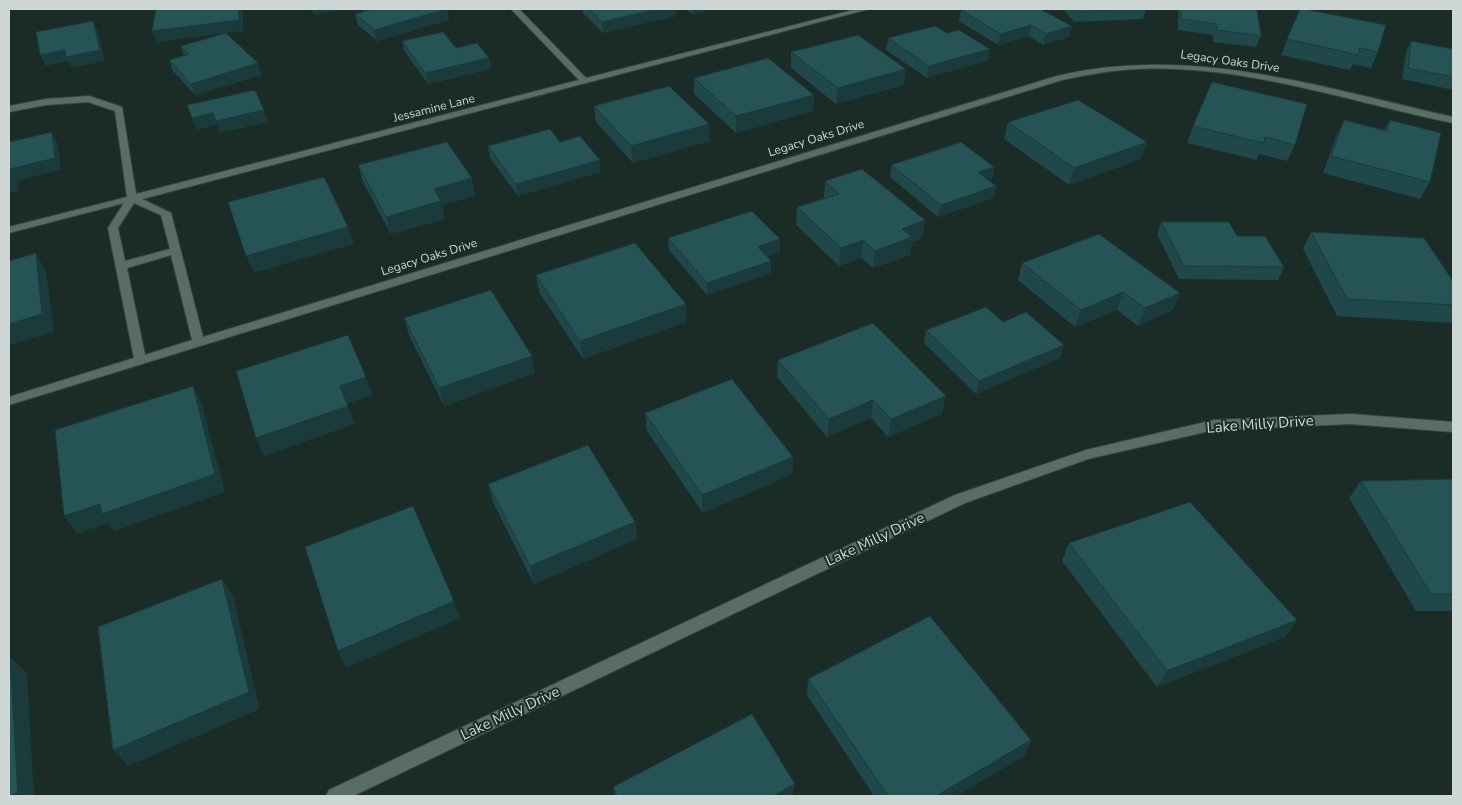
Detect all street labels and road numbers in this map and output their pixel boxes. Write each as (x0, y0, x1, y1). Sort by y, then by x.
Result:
street label: Legacy Oaks Drive (1179, 46, 1281, 76)
street label: Jessamine Lane (391, 90, 476, 126)
street label: Legacy Oaks Drive (766, 116, 866, 160)
street label: Legacy Oaks Drive (379, 235, 479, 279)
street label: Lake Milly Drive (1206, 410, 1314, 438)
street label: Lake Milly Drive (822, 507, 928, 571)
street label: Lake Milly Drive (457, 681, 563, 745)

